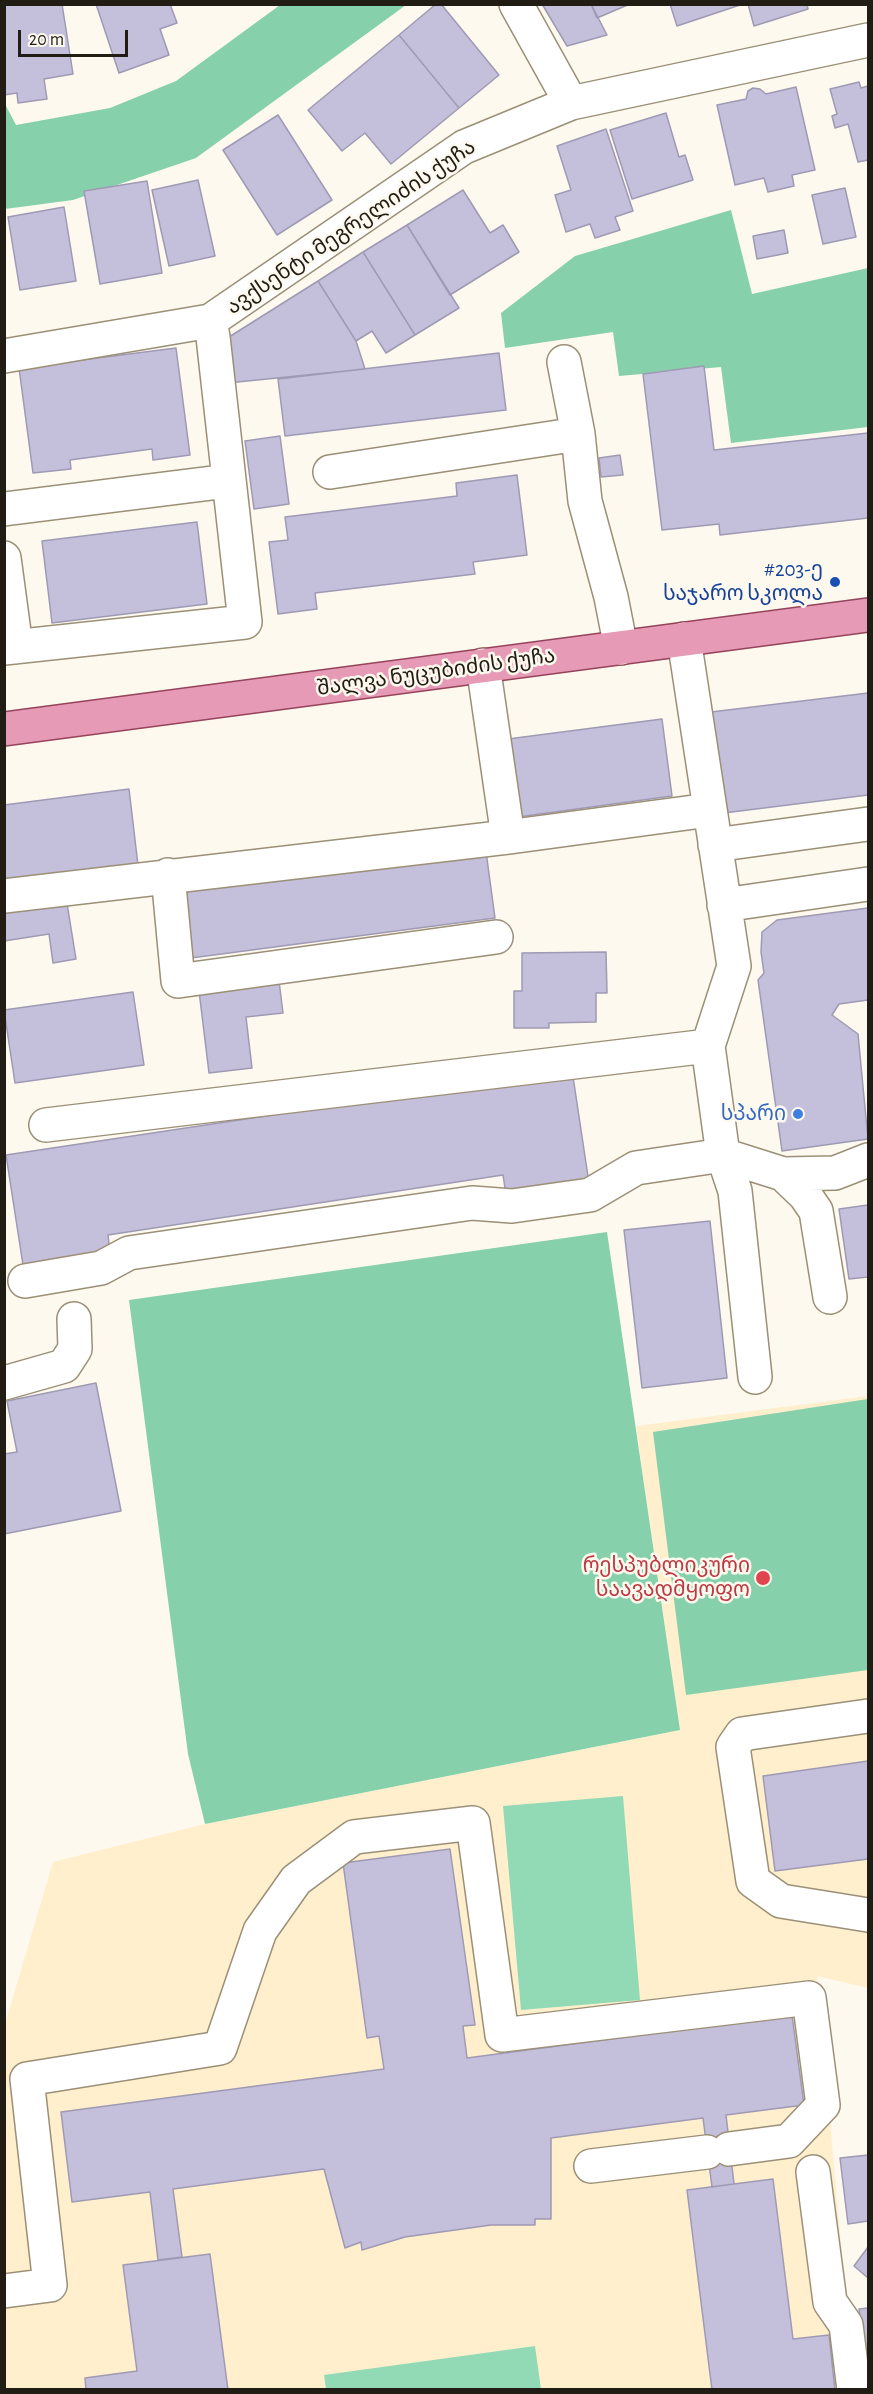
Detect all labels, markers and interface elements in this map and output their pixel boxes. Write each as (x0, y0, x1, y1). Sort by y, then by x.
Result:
scale bar (21, 18, 130, 56)
text: 20 m (29, 31, 64, 49)
street label: ავქსენტი მეგრელიძის ქუჩა (222, 134, 480, 320)
place label: #203-ე საჯარო სკოლა (663, 557, 823, 607)
marker: #203-ე საჯარო სკოლა (828, 575, 842, 589)
street label: შალვა ნუცუბიძის ქუჩა (315, 643, 557, 701)
place label: სპარი (721, 1101, 786, 1127)
marker: სპარი (791, 1107, 805, 1121)
place label: რესპუბლიკური საავადმყოფო (583, 1553, 750, 1603)
marker: რესპუბლიკური საავადმყოფო (754, 1569, 772, 1587)

